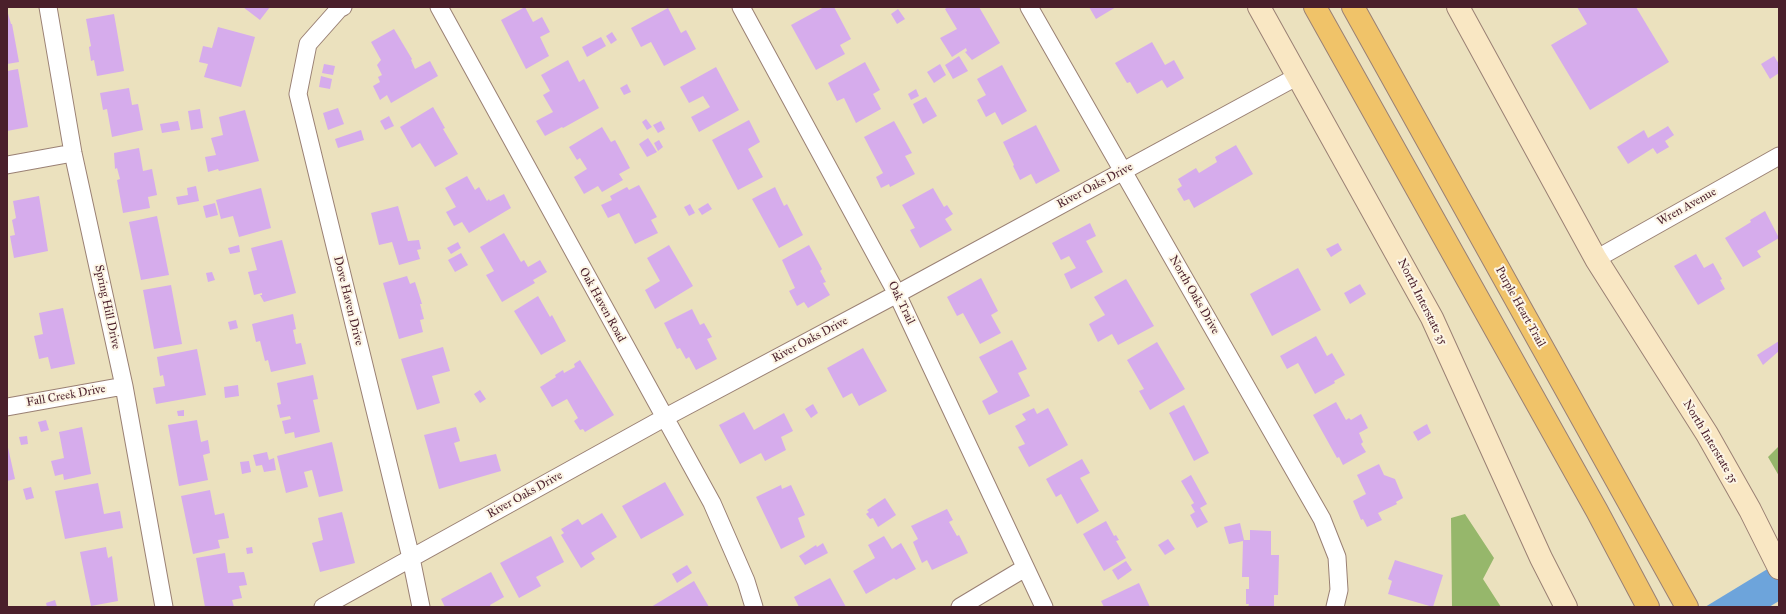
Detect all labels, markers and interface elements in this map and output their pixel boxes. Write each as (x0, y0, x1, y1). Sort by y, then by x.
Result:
street label: River Oaks Drive (1055, 160, 1135, 212)
street label: Wren Avenue (1655, 185, 1719, 229)
street label: North Oaks Drive (1166, 253, 1222, 337)
street label: Dove Haven Drive (330, 255, 366, 347)
street label: North Interstate 35 (1394, 256, 1450, 348)
street label: Spring Hill Drive (91, 264, 123, 350)
street label: Purple Heart Trail (1492, 264, 1548, 350)
street label: Oak Haven Road (576, 265, 628, 345)
street label: Oak Trail (884, 279, 918, 327)
street label: River Oaks Drive (770, 314, 850, 366)
street label: Fall Creek Drive (25, 382, 107, 410)
street label: North Interstate 35 (1679, 397, 1741, 487)
street label: River Oaks Drive (485, 468, 565, 522)

